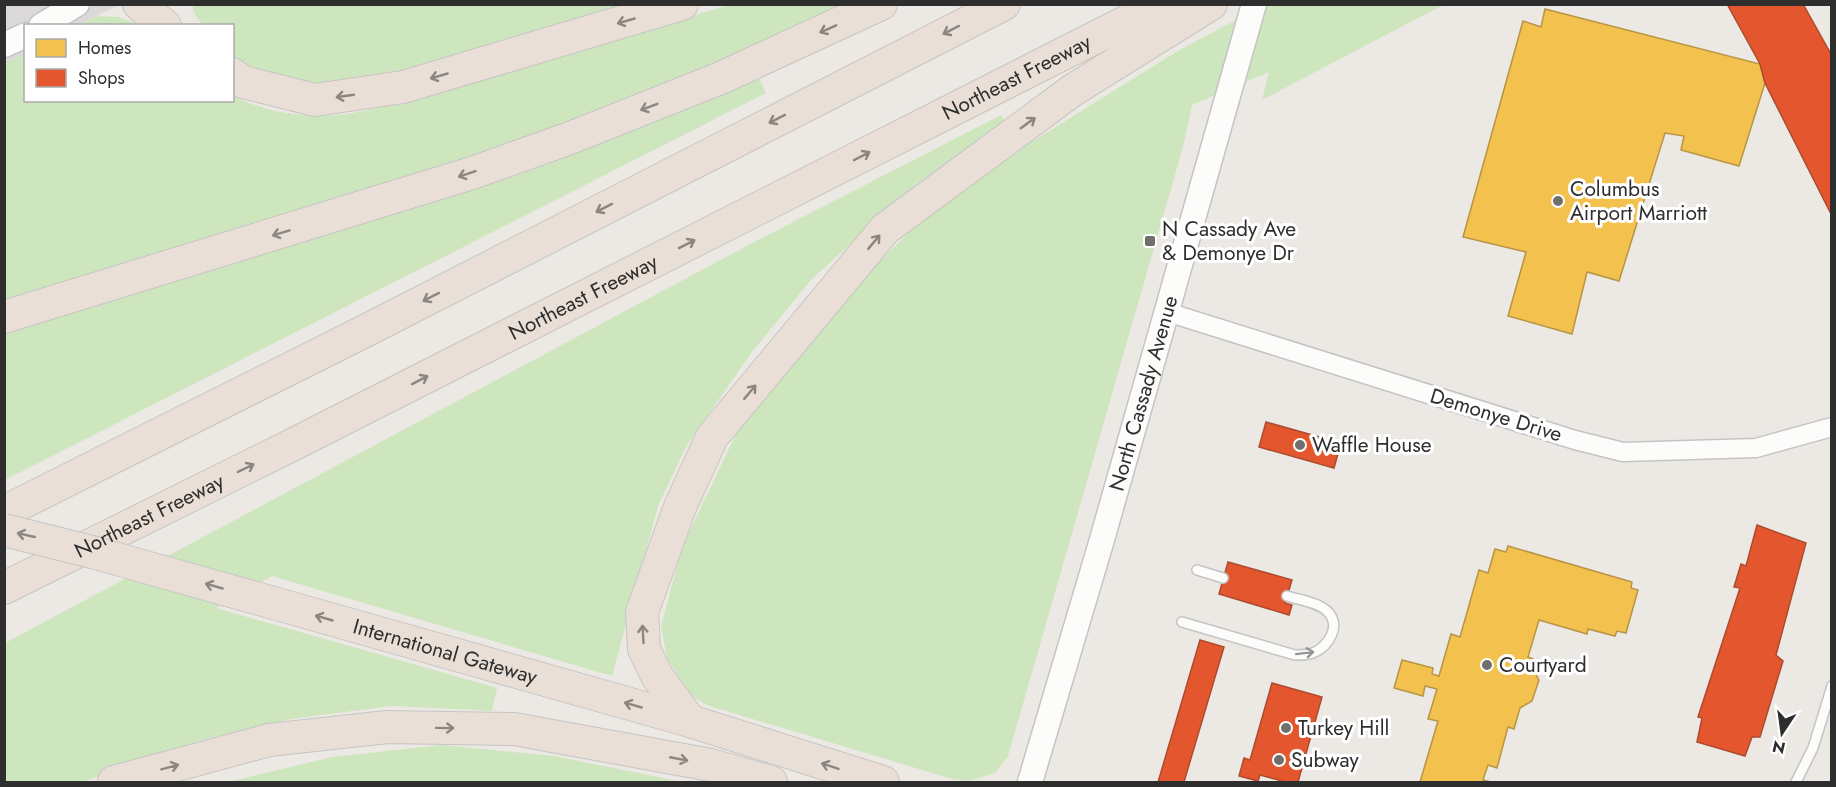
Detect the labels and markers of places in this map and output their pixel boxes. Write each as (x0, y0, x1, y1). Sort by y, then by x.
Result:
place label: Columbus Airport Marriott (1570, 174, 1707, 228)
marker: Columbus Airport Marriott (1551, 194, 1565, 208)
place label: N Cassady Ave & Demonye Dr (1162, 214, 1296, 268)
marker: N Cassady Ave & Demonye Dr (1143, 234, 1157, 248)
place label: Waffle House (1312, 430, 1432, 460)
marker: Waffle House (1293, 438, 1307, 452)
place label: Courtyard (1499, 650, 1587, 680)
marker: Courtyard (1480, 658, 1494, 672)
place label: Turkey Hill (1298, 713, 1389, 743)
marker: Turkey Hill (1279, 721, 1293, 735)
place label: Subway (1291, 745, 1359, 775)
marker: Subway (1272, 753, 1286, 767)

